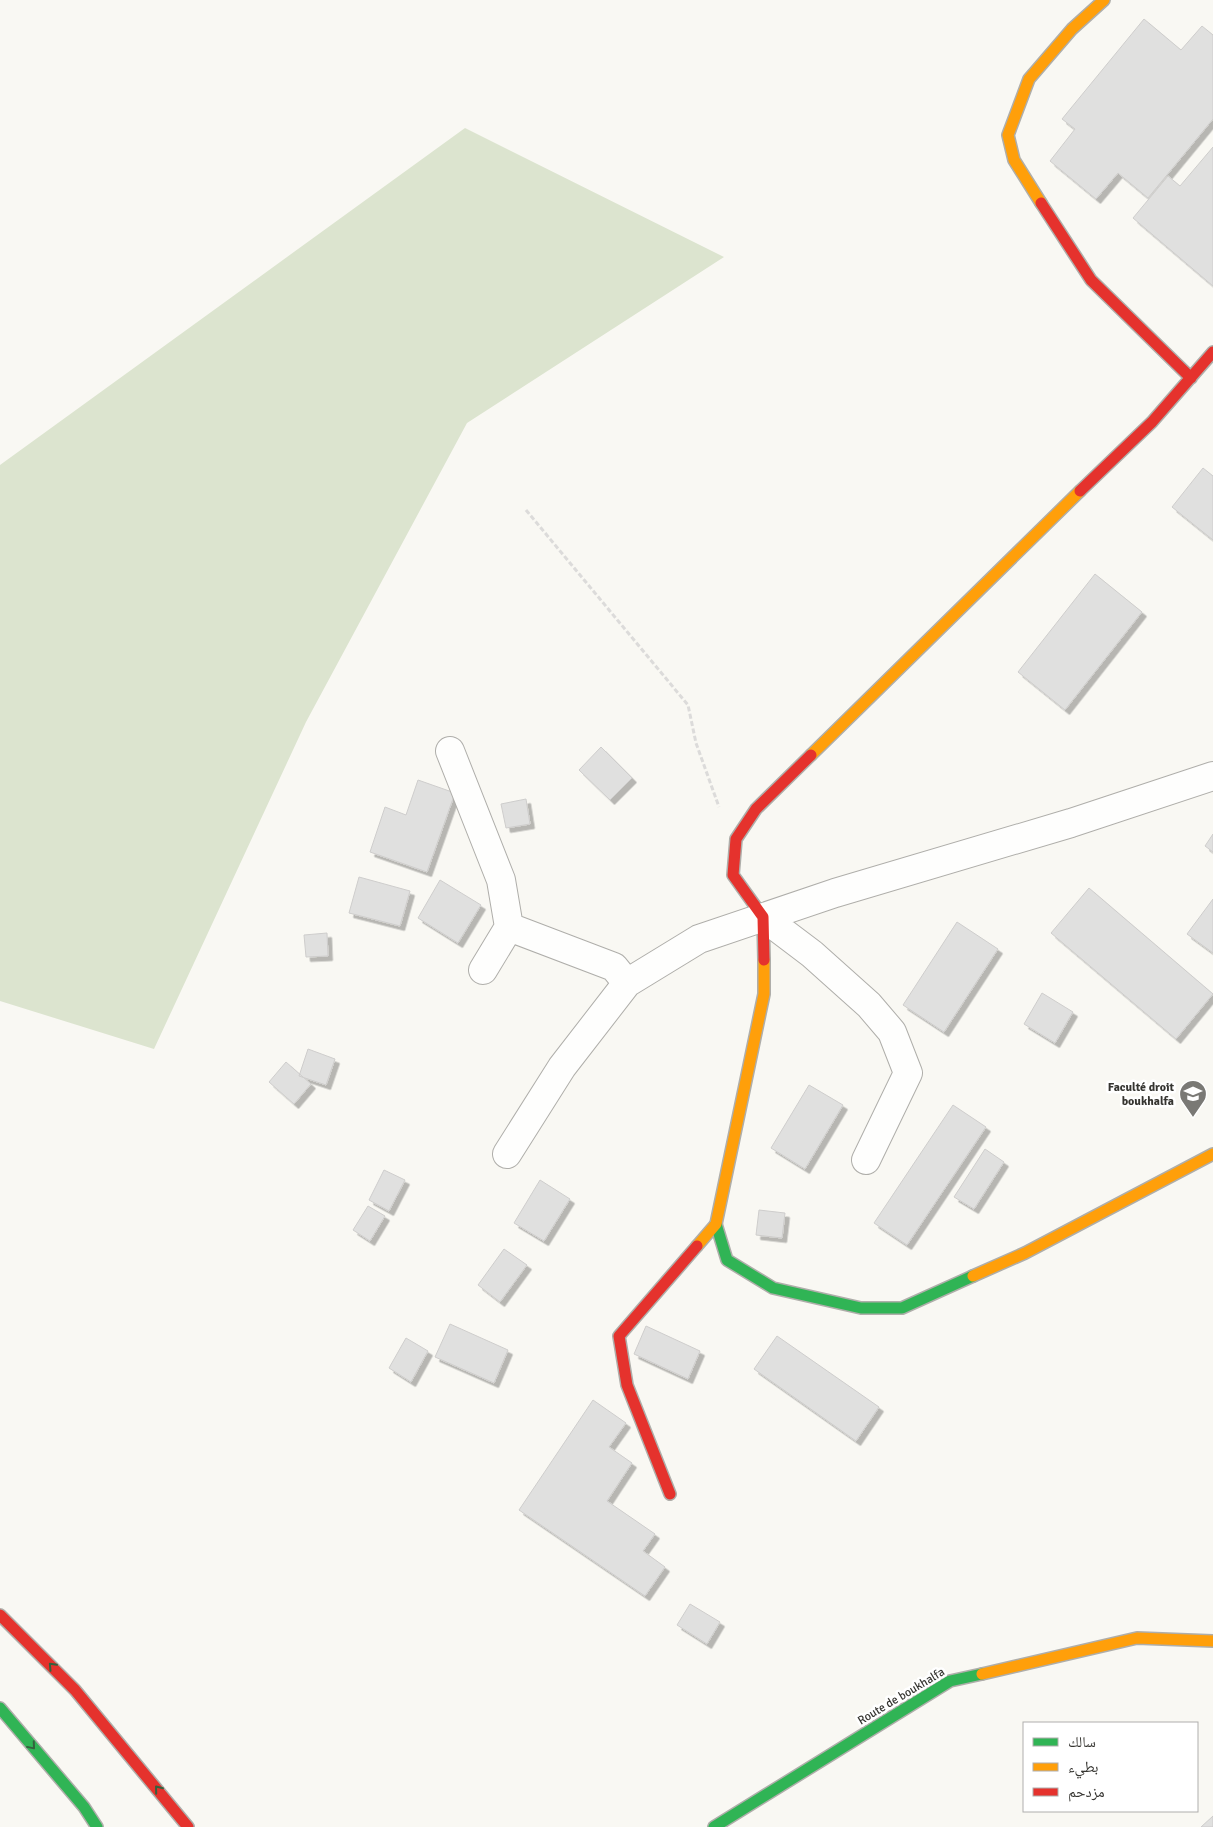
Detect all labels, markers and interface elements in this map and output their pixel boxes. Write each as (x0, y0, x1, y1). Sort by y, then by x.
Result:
school or university icon: Faculté droit boukhalfa (1178, 1079, 1208, 1118)
place label: Faculté droit boukhalfa (1108, 1080, 1174, 1109)
one-way arrow (49, 1663, 58, 1672)
street label: Route de boukhalfa (855, 1665, 948, 1728)
legend (1023, 1722, 1198, 1812)
text: سالك (1068, 1733, 1096, 1751)
one-way arrow (26, 1740, 35, 1749)
text: بطيء (1068, 1758, 1098, 1779)
text: مزدحم (1068, 1783, 1105, 1802)
one-way arrow (155, 1786, 163, 1795)

